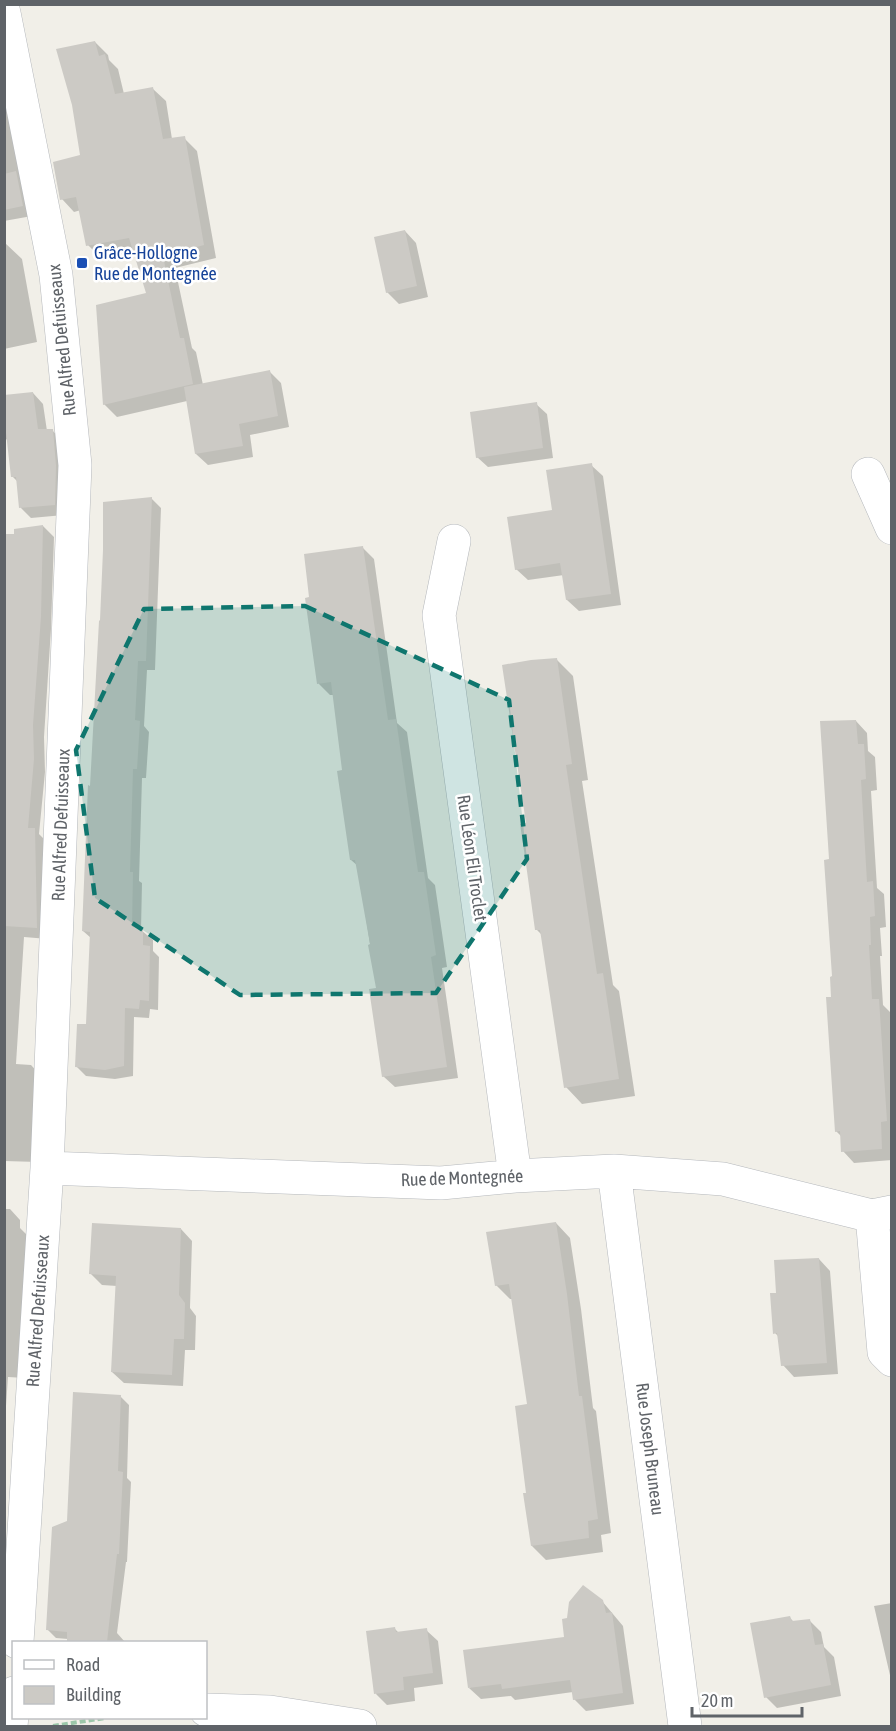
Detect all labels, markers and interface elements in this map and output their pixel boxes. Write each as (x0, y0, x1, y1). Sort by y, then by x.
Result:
place label: Grâce-Hollogne Rue de Montegnée (94, 242, 217, 284)
marker: Grâce-Hollogne Rue de Montegnée (75, 256, 89, 270)
street label: Rue Alfred Defuisseaux (43, 263, 80, 417)
street label: Rue Alfred Defuisseaux (47, 748, 74, 902)
street label: Rue Léon Eli Troclet (453, 793, 492, 922)
street label: Rue de Montegnée (400, 1165, 524, 1190)
street label: Rue Alfred Defuisseaux (22, 1234, 53, 1388)
street label: Rue Joseph Bruneau (632, 1382, 669, 1516)
legend (12, 1641, 207, 1719)
text: Road (66, 1654, 100, 1675)
scale bar (692, 1680, 802, 1718)
text: Building (66, 1684, 121, 1705)
text: 20 m (701, 1690, 733, 1711)

